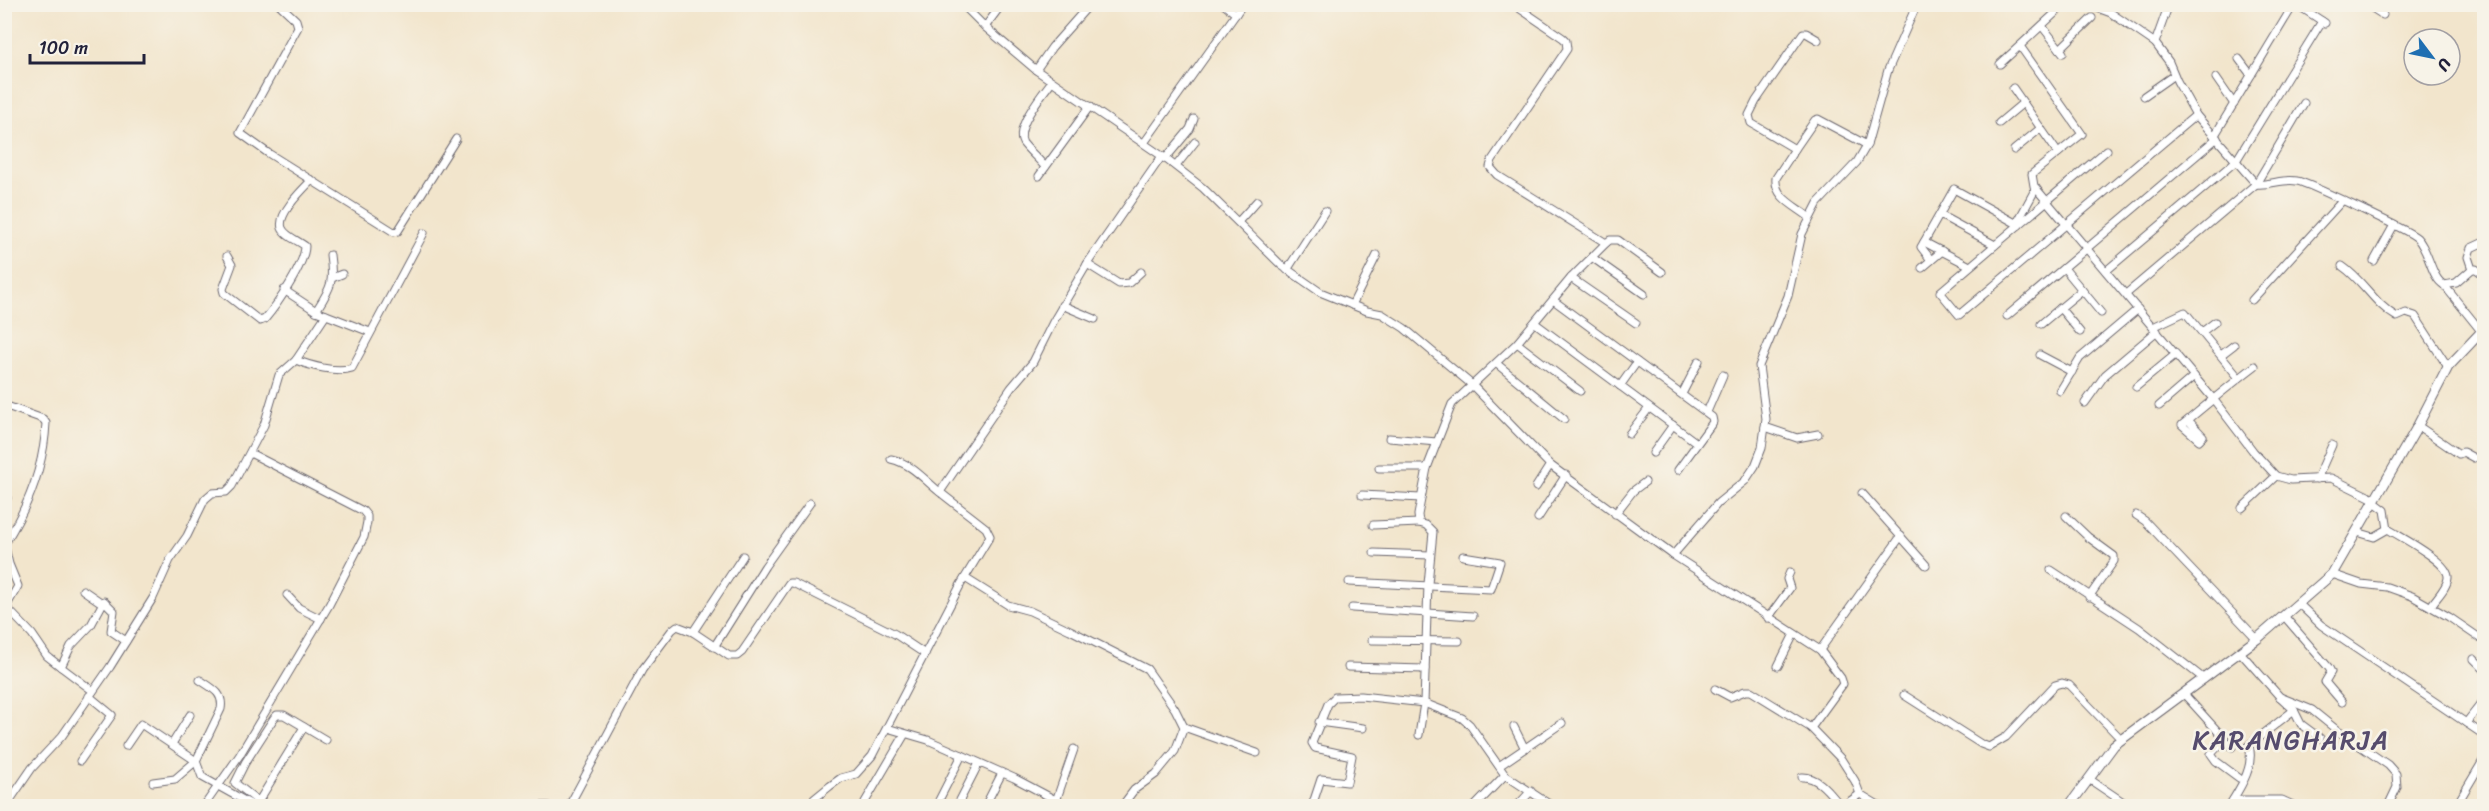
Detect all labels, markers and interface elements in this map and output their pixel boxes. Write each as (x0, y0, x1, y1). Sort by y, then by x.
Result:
scale bar (30, 27, 144, 65)
north arrow (2402, 27, 2462, 87)
text: 100 m (39, 32, 88, 64)
text: U (2428, 53, 2459, 78)
district label: KARANGHARJA (2193, 717, 2389, 763)

